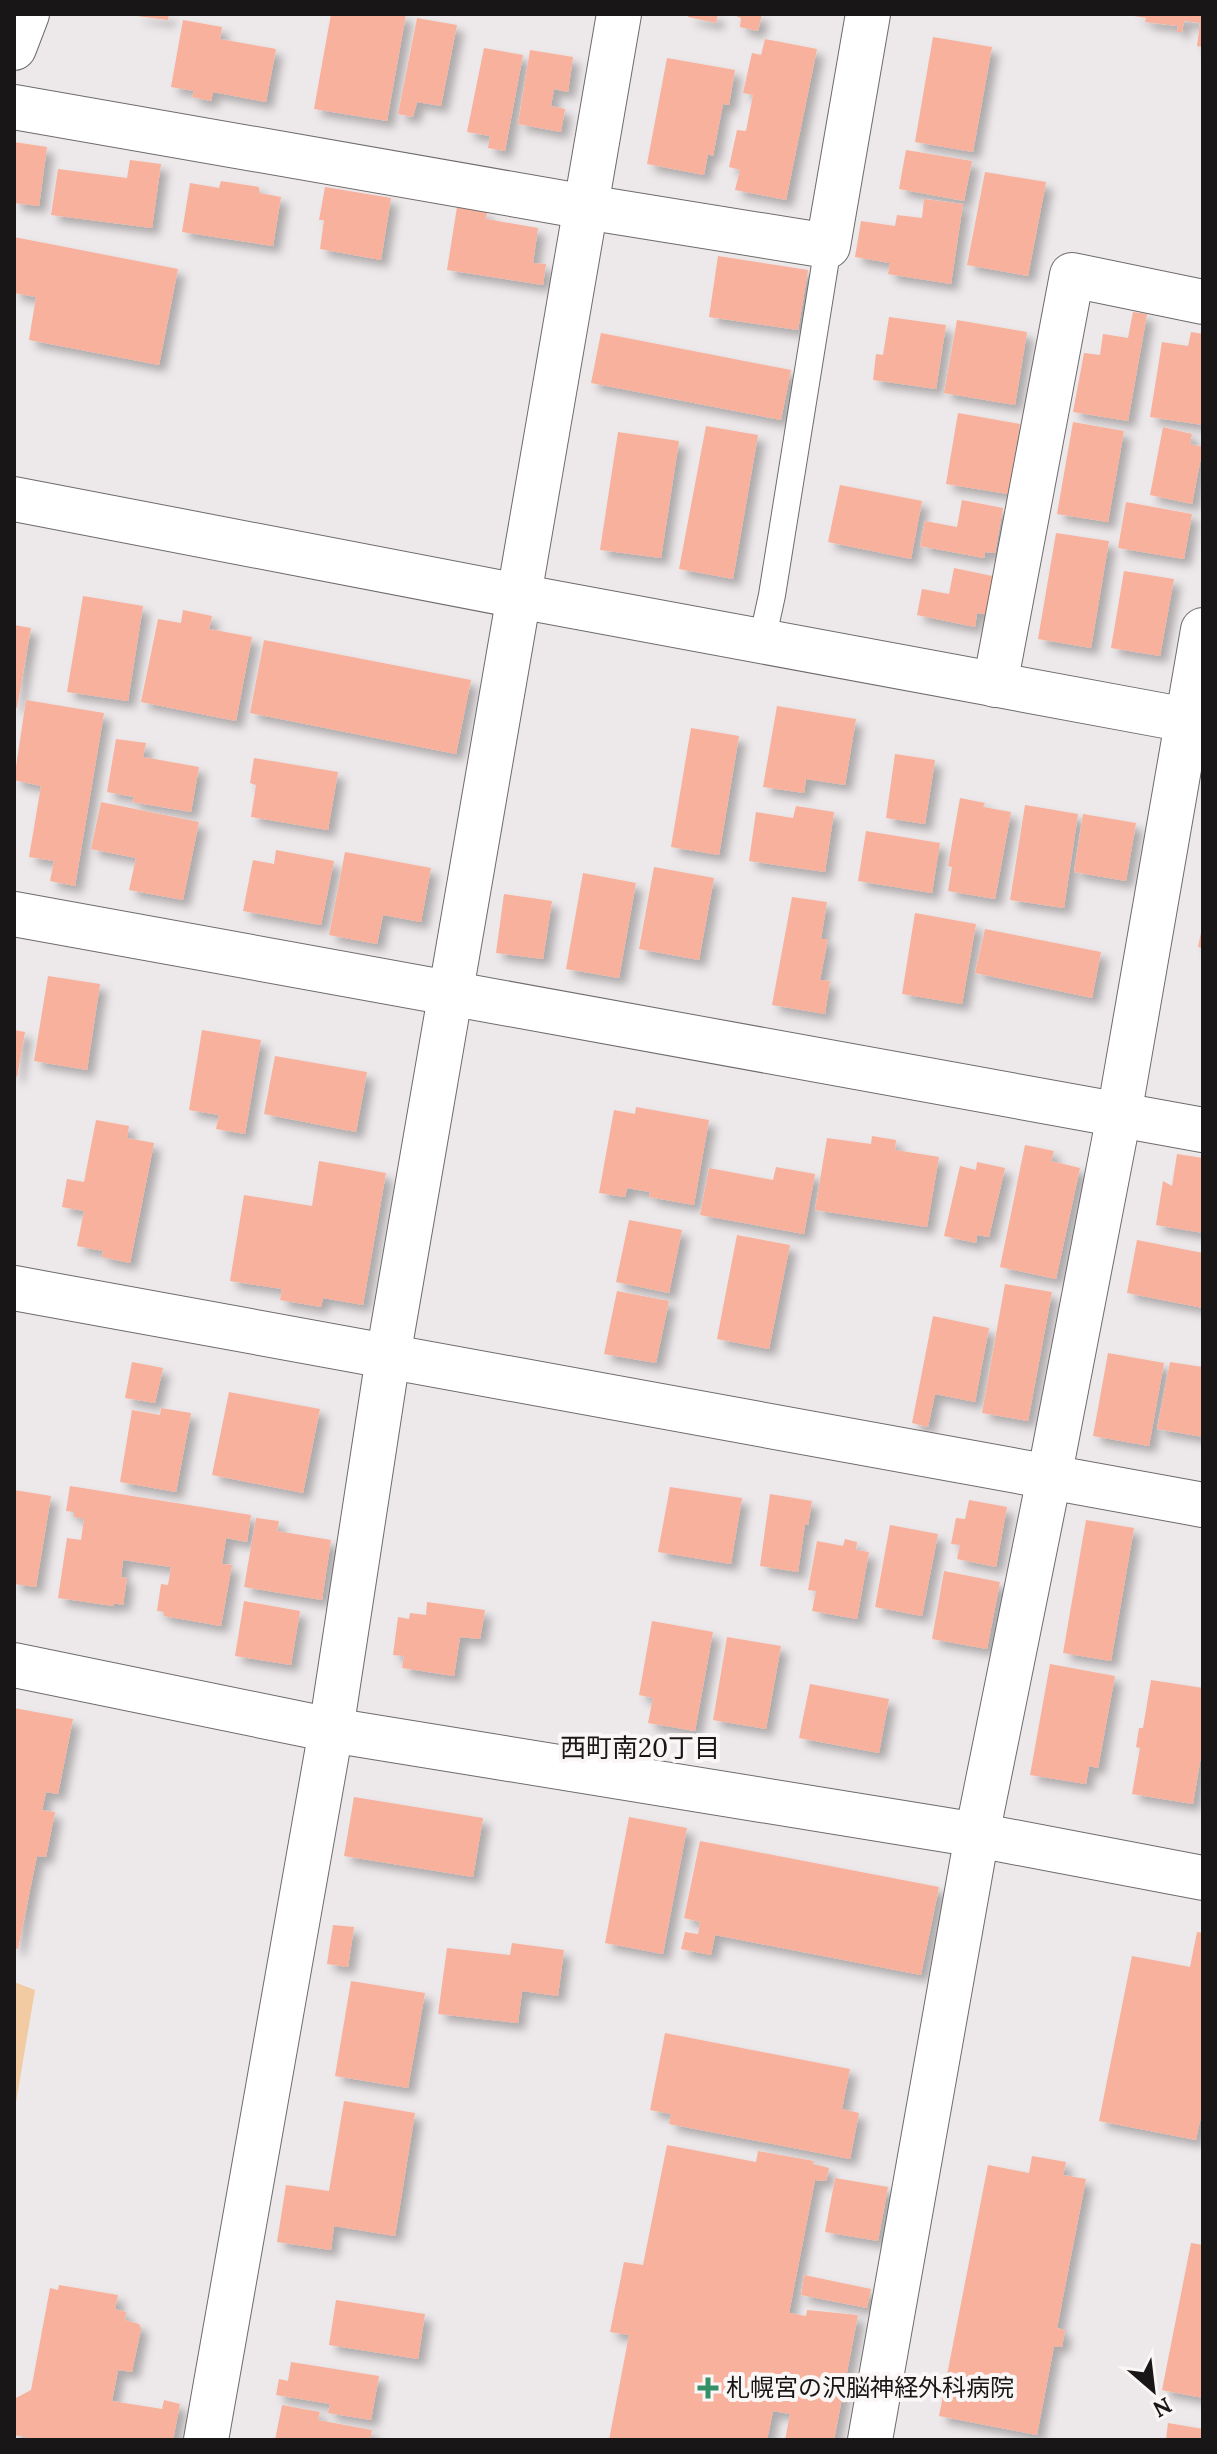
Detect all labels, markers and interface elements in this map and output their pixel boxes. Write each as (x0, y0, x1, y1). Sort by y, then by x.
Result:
district label: 西町南20丁目 (560, 1731, 720, 1764)
north arrow (1113, 2350, 1193, 2430)
place label: 札幌宮の沢脳神経外科病院 (726, 2372, 1014, 2403)
marker: 札幌宮の沢脳神経外科病院 (697, 2377, 719, 2399)
text: N (1148, 2391, 1176, 2424)

